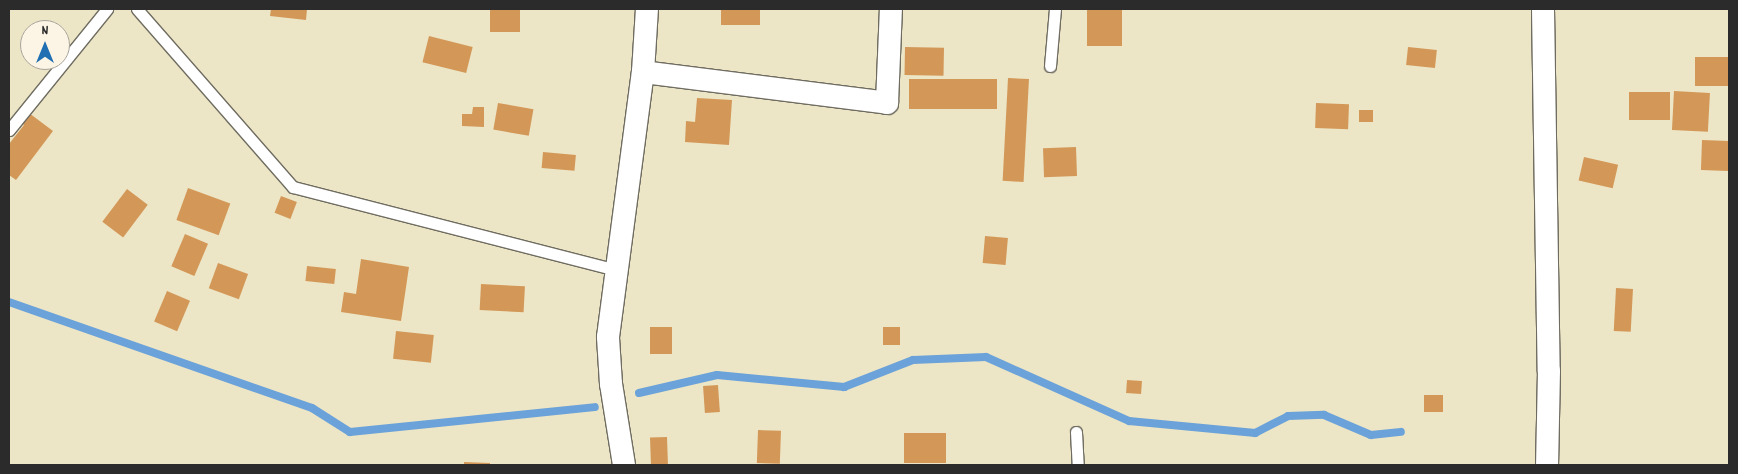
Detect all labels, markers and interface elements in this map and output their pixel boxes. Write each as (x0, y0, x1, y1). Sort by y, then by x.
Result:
north arrow (20, 20, 70, 70)
text: N (42, 21, 48, 41)

